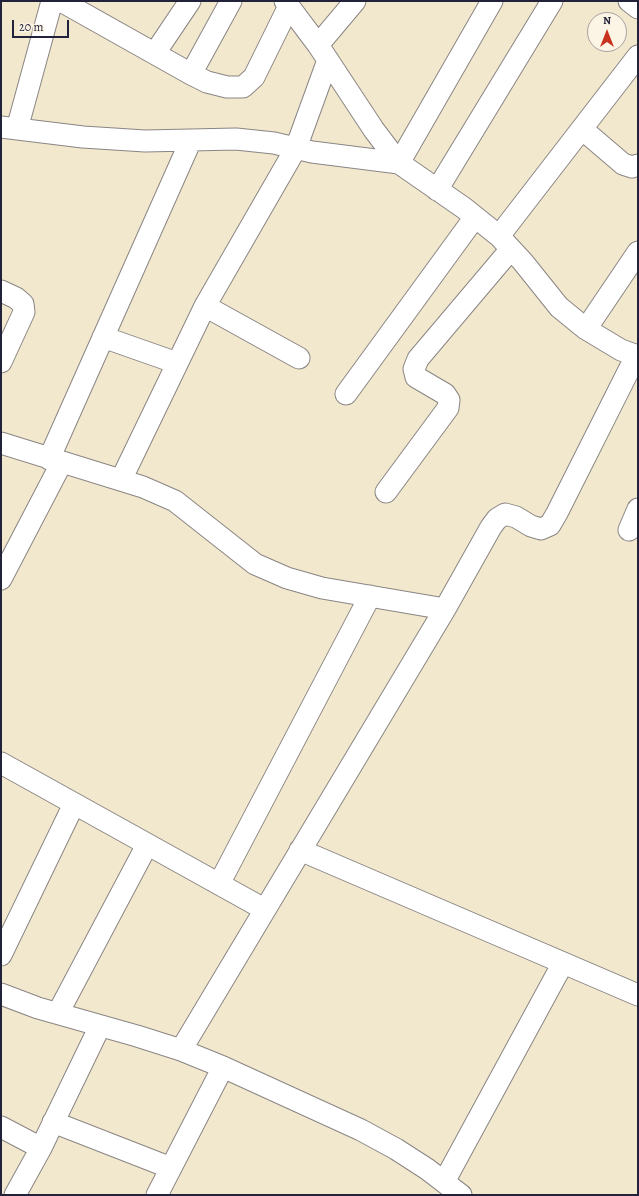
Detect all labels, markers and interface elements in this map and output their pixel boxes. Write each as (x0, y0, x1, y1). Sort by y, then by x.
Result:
scale bar (14, 12, 71, 38)
north arrow (587, 12, 627, 52)
text: N (603, 13, 611, 28)
text: 20 m (19, 19, 43, 35)

